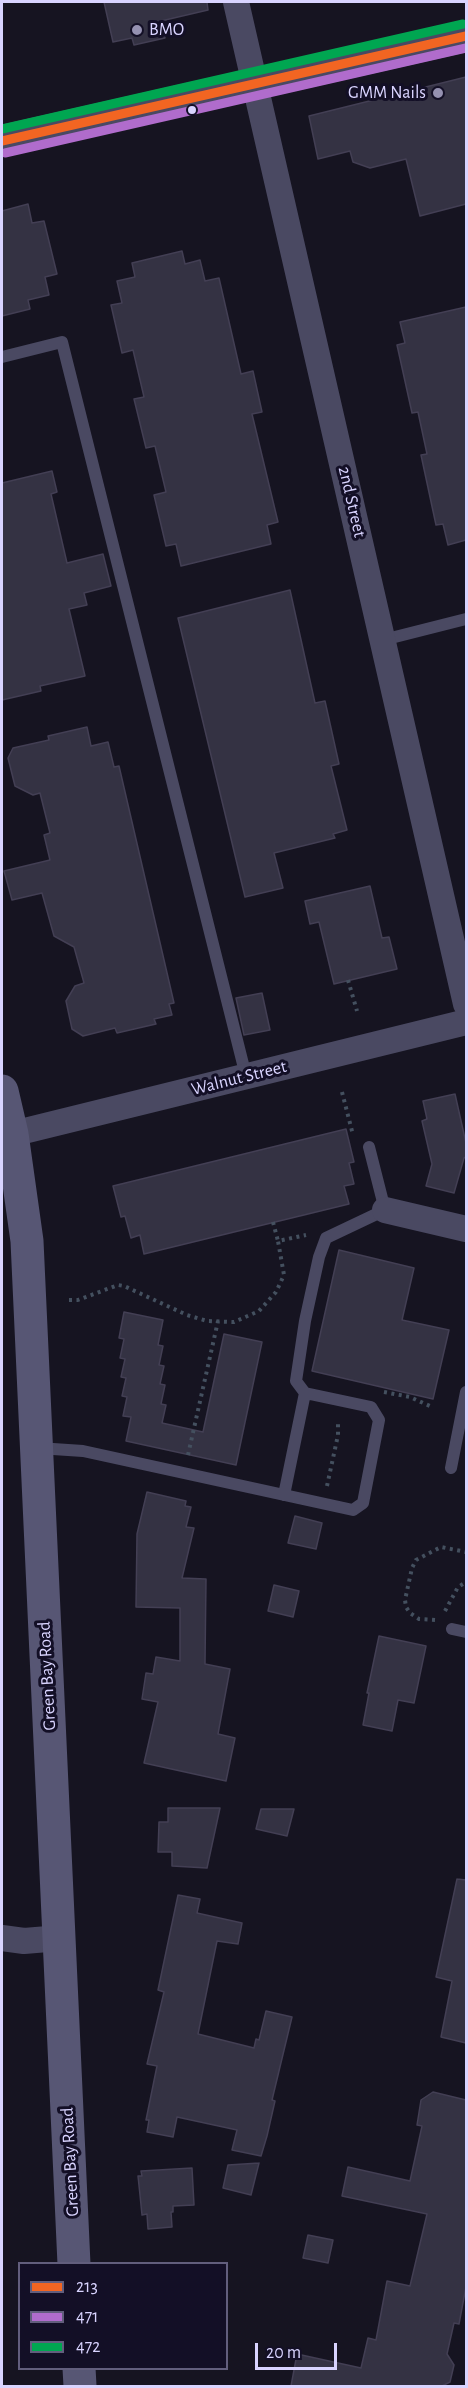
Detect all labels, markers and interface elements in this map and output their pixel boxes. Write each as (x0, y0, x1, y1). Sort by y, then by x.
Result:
place label: BMO (149, 19, 184, 41)
marker: BMO (130, 23, 144, 37)
place label: GMM Nails (348, 82, 426, 104)
marker: GMM Nails (431, 86, 445, 100)
unlabelled marker (186, 104, 198, 116)
street label: 2nd Street (333, 464, 371, 540)
street label: Walnut Street (189, 1056, 289, 1100)
street label: Green Bay Road (33, 1621, 61, 1731)
street label: Green Bay Road (56, 2107, 84, 2217)
legend (18, 2262, 228, 2370)
text: 213 (76, 2278, 98, 2296)
text: 471 (76, 2308, 98, 2326)
scale bar (258, 2331, 340, 2369)
text: 472 (76, 2338, 100, 2356)
text: 20 m (266, 2344, 301, 2362)

